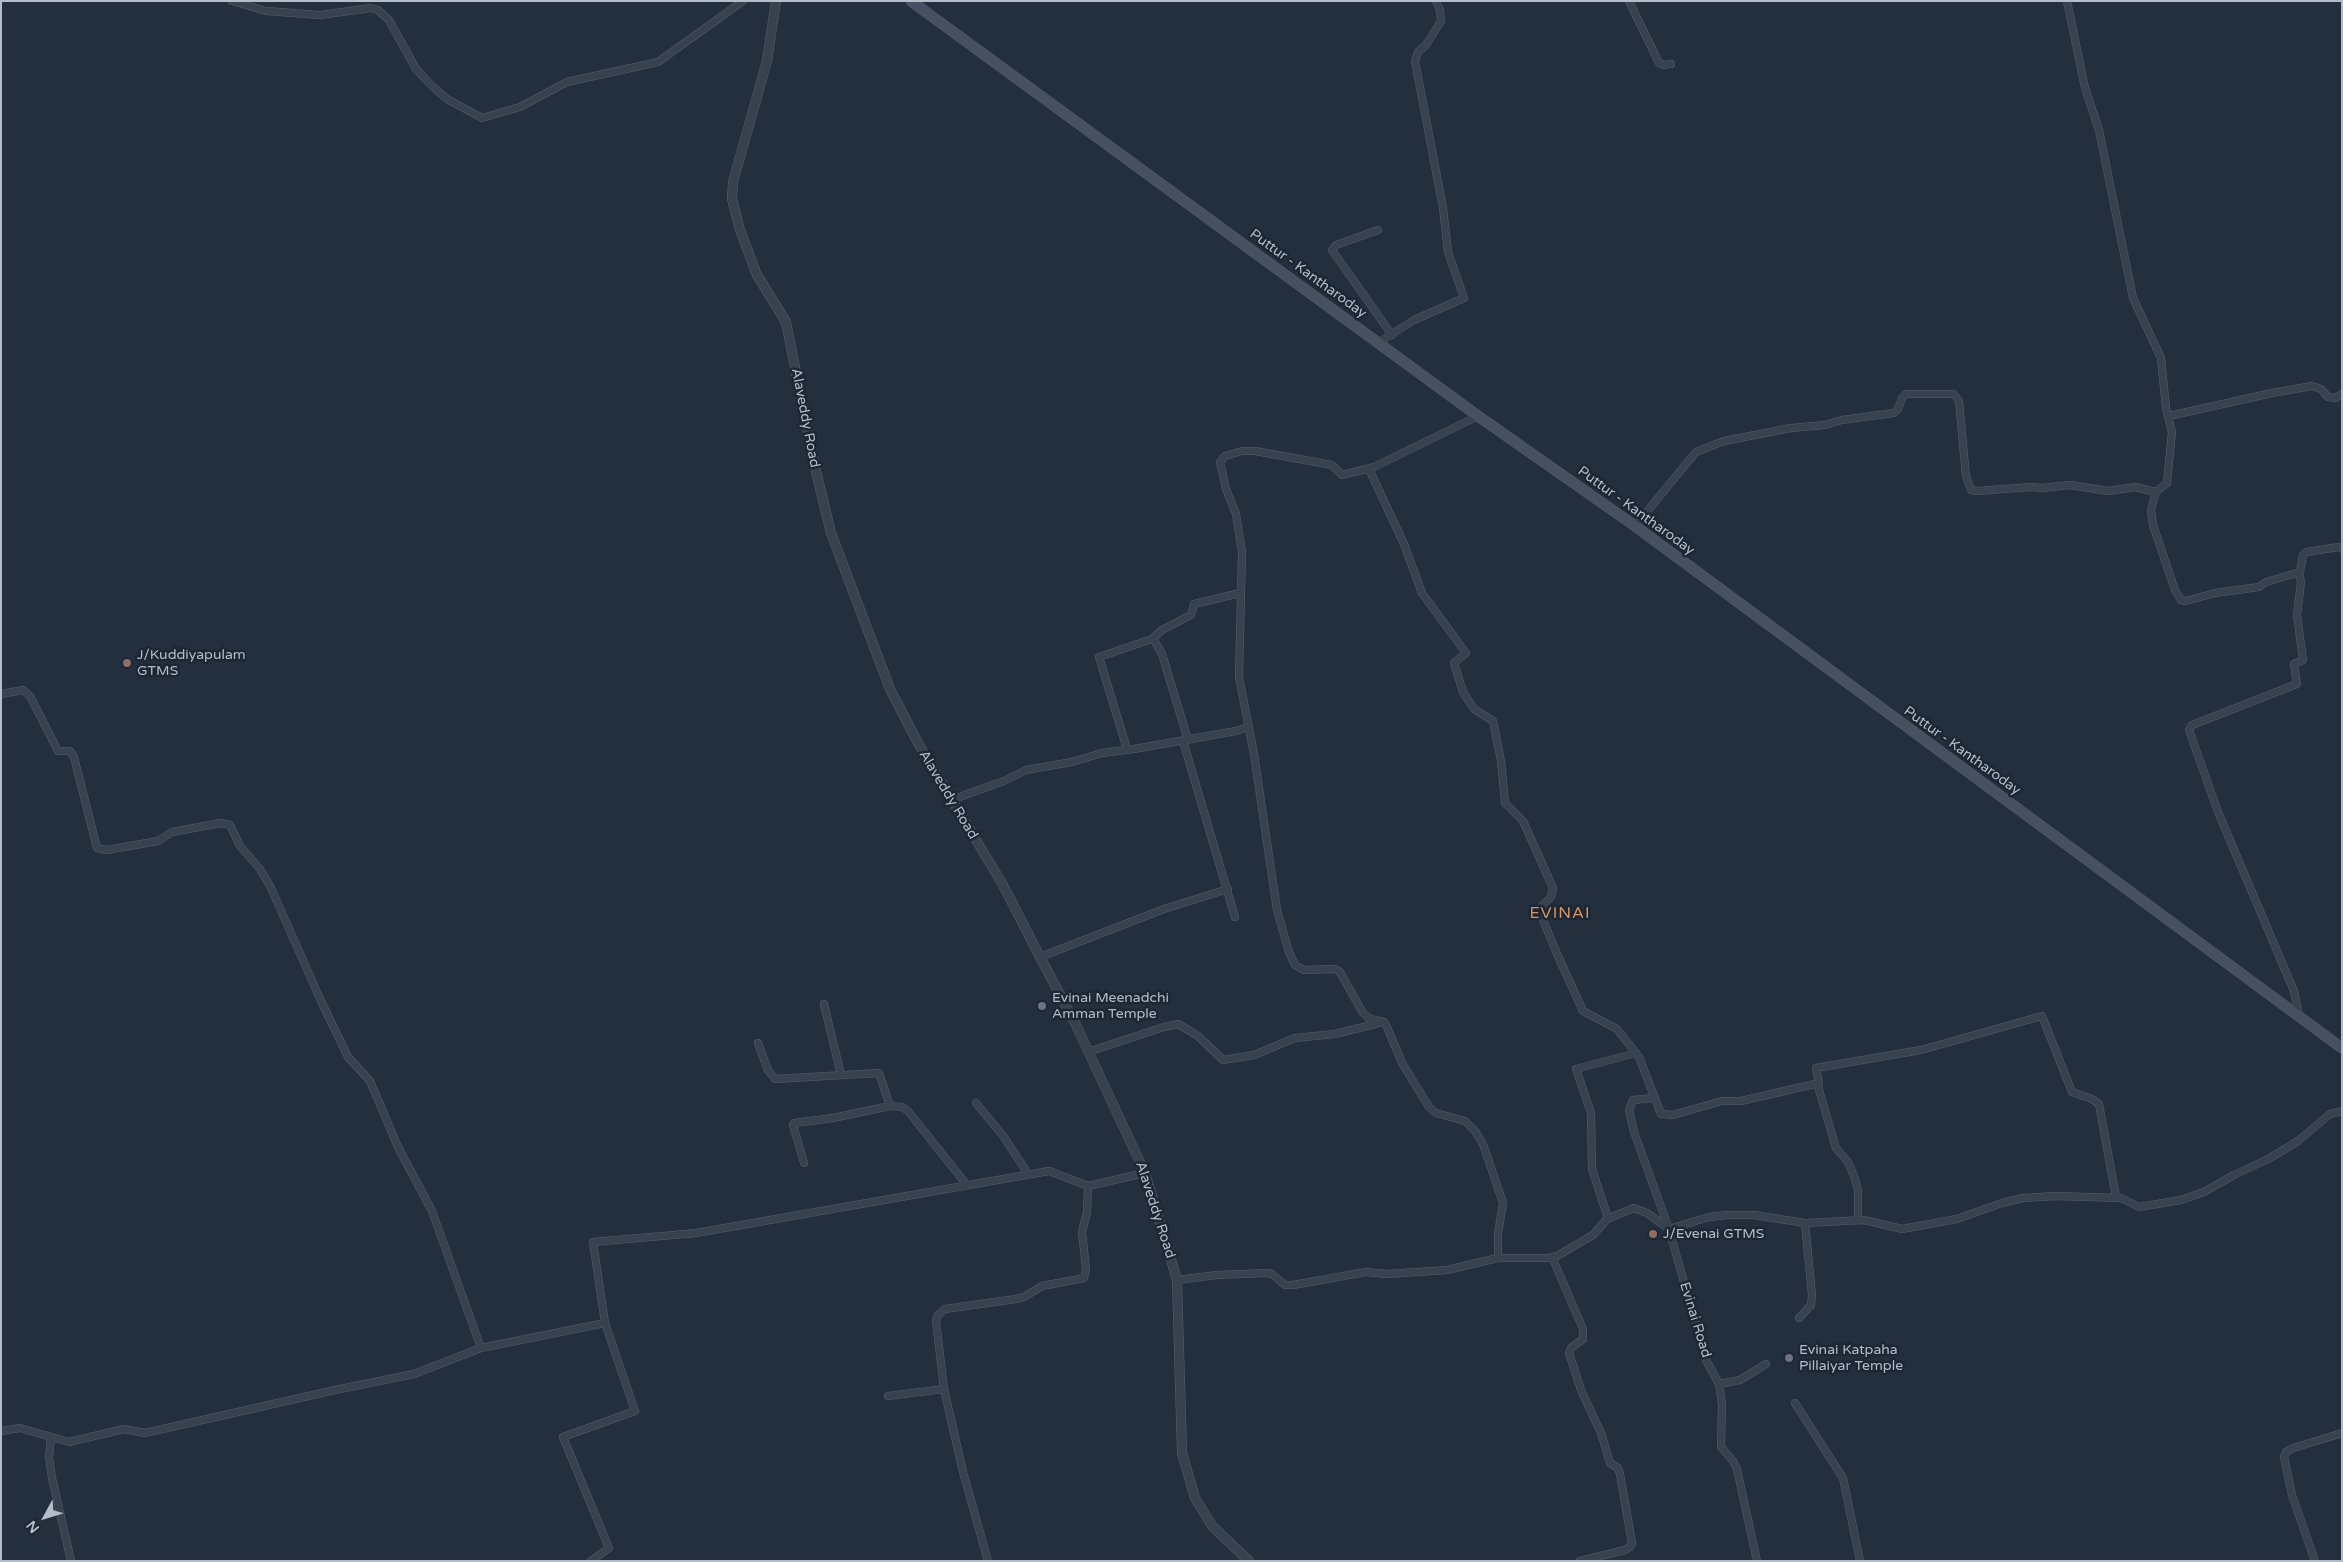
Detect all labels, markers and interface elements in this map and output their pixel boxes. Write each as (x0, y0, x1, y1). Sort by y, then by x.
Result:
street label: Puttur - Kantharoday (1246, 226, 1370, 322)
street label: Alaveddy Road (787, 367, 823, 469)
street label: Puttur - Kantharoday (1574, 463, 1698, 559)
place label: J/Kuddiyapulam GTMS (137, 647, 246, 680)
marker: J/Kuddiyapulam GTMS (121, 657, 133, 669)
street label: Puttur - Kantharoday (1900, 703, 2024, 799)
street label: Alaveddy Road (915, 747, 981, 843)
district label: EVINAI (1529, 904, 1591, 924)
place label: Evinai Meenadchi Amman Temple (1052, 990, 1169, 1022)
marker: Evinai Meenadchi Amman Temple (1036, 1000, 1048, 1012)
street label: Alaveddy Road (1131, 1159, 1179, 1261)
place label: J/Evenai GTMS (1663, 1226, 1764, 1242)
marker: J/Evenai GTMS (1647, 1228, 1659, 1240)
street label: Evinai Road (1676, 1280, 1714, 1360)
place label: Evinai Katpaha Pillaiyar Temple (1799, 1342, 1903, 1374)
marker: Evinai Katpaha Pillaiyar Temple (1783, 1352, 1795, 1364)
north arrow (20, 1492, 70, 1542)
text: N (23, 1517, 43, 1536)

